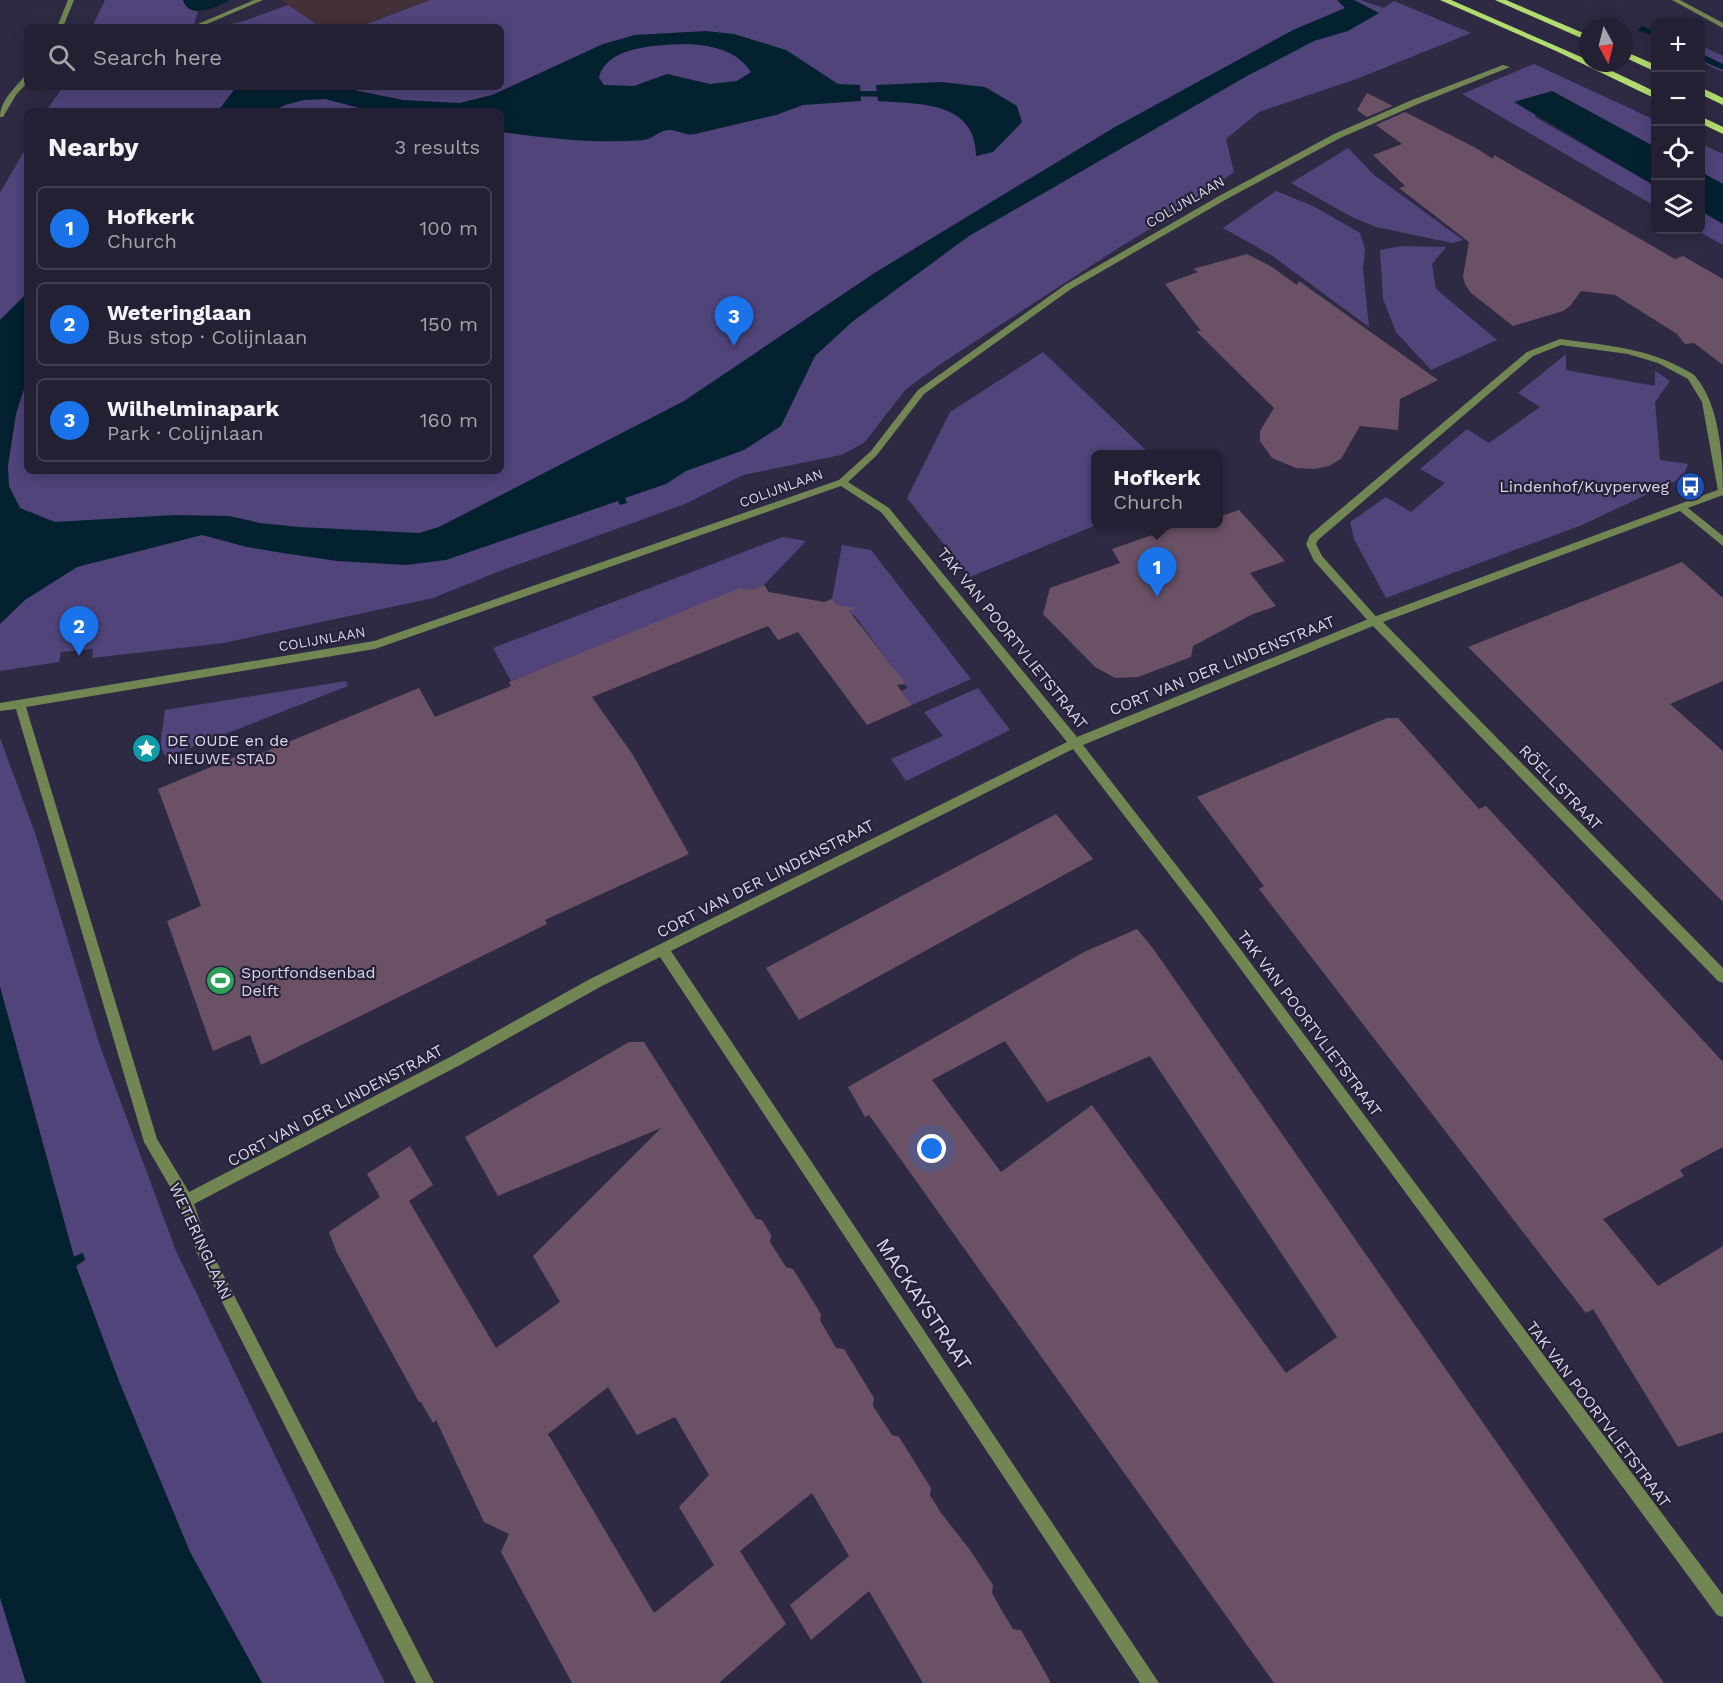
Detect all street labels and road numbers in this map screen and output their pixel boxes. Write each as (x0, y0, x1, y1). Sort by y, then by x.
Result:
street label: COLIJNLAAN (1143, 173, 1227, 231)
street label: COLIJNLAAN (737, 465, 825, 511)
street label: TAK VAN POORTVLIETSTRAAT (933, 544, 1092, 733)
street label: CORT VAN DER LINDENSTRAAT (1107, 611, 1338, 719)
street label: COLIJNLAAN (277, 623, 367, 655)
street label: RÖELLSTRAAT (1515, 741, 1606, 834)
street label: CORT VAN DER LINDENSTRAAT (653, 815, 877, 942)
street label: TAK VAN POORTVLIETSTRAAT (1233, 926, 1386, 1120)
street label: CORT VAN DER LINDENSTRAAT (224, 1040, 447, 1170)
street label: WETERINGLAAN (165, 1180, 236, 1303)
street label: MACKAYSTRAAT (871, 1233, 977, 1375)
street label: TAK VAN POORTVLIETSTRAAT (1522, 1317, 1675, 1511)

